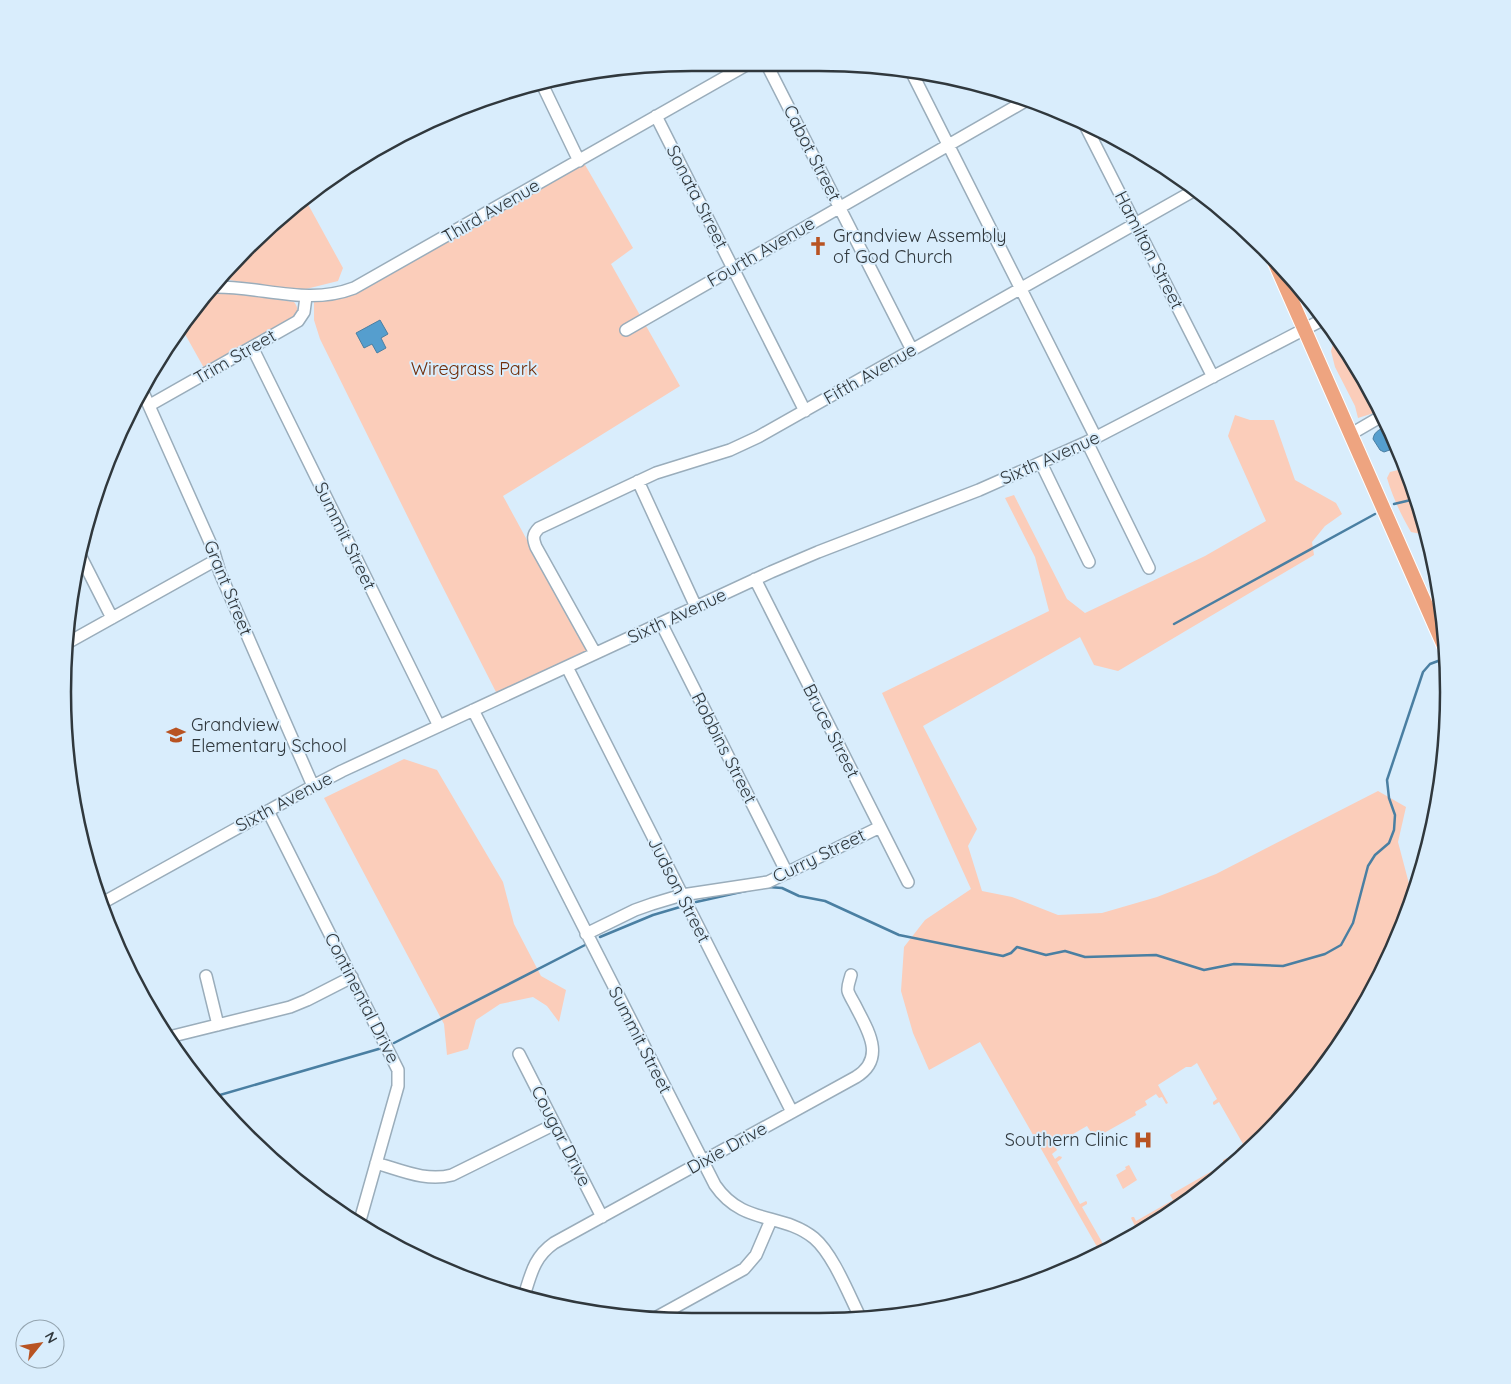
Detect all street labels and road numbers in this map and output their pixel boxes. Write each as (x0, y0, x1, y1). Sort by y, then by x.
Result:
street label: Cabot Street (778, 101, 846, 205)
street label: Sonata Street (661, 141, 733, 253)
street label: Third Avenue (438, 173, 544, 248)
street label: Hamilton Street (1110, 187, 1189, 313)
street label: Fourth Avenue (703, 211, 819, 292)
street label: Trim Street (190, 324, 280, 389)
street label: Fifth Avenue (819, 338, 920, 409)
street label: Sixth Avenue (997, 425, 1103, 490)
street label: Summit Street (309, 478, 381, 594)
street label: Grant Street (199, 537, 258, 639)
street label: Sixth Avenue (624, 583, 730, 648)
street label: Bruce Street (798, 680, 865, 782)
street label: Robbins Street (687, 688, 762, 807)
street label: Sixth Avenue (231, 766, 336, 837)
street label: Curry Street (769, 823, 869, 888)
street label: Judson Street (643, 833, 716, 946)
street label: Continental Drive (320, 929, 405, 1067)
street label: Summit Street (604, 982, 677, 1097)
street label: Cougar Drive (526, 1082, 597, 1190)
street label: Dixie Drive (683, 1116, 771, 1179)

